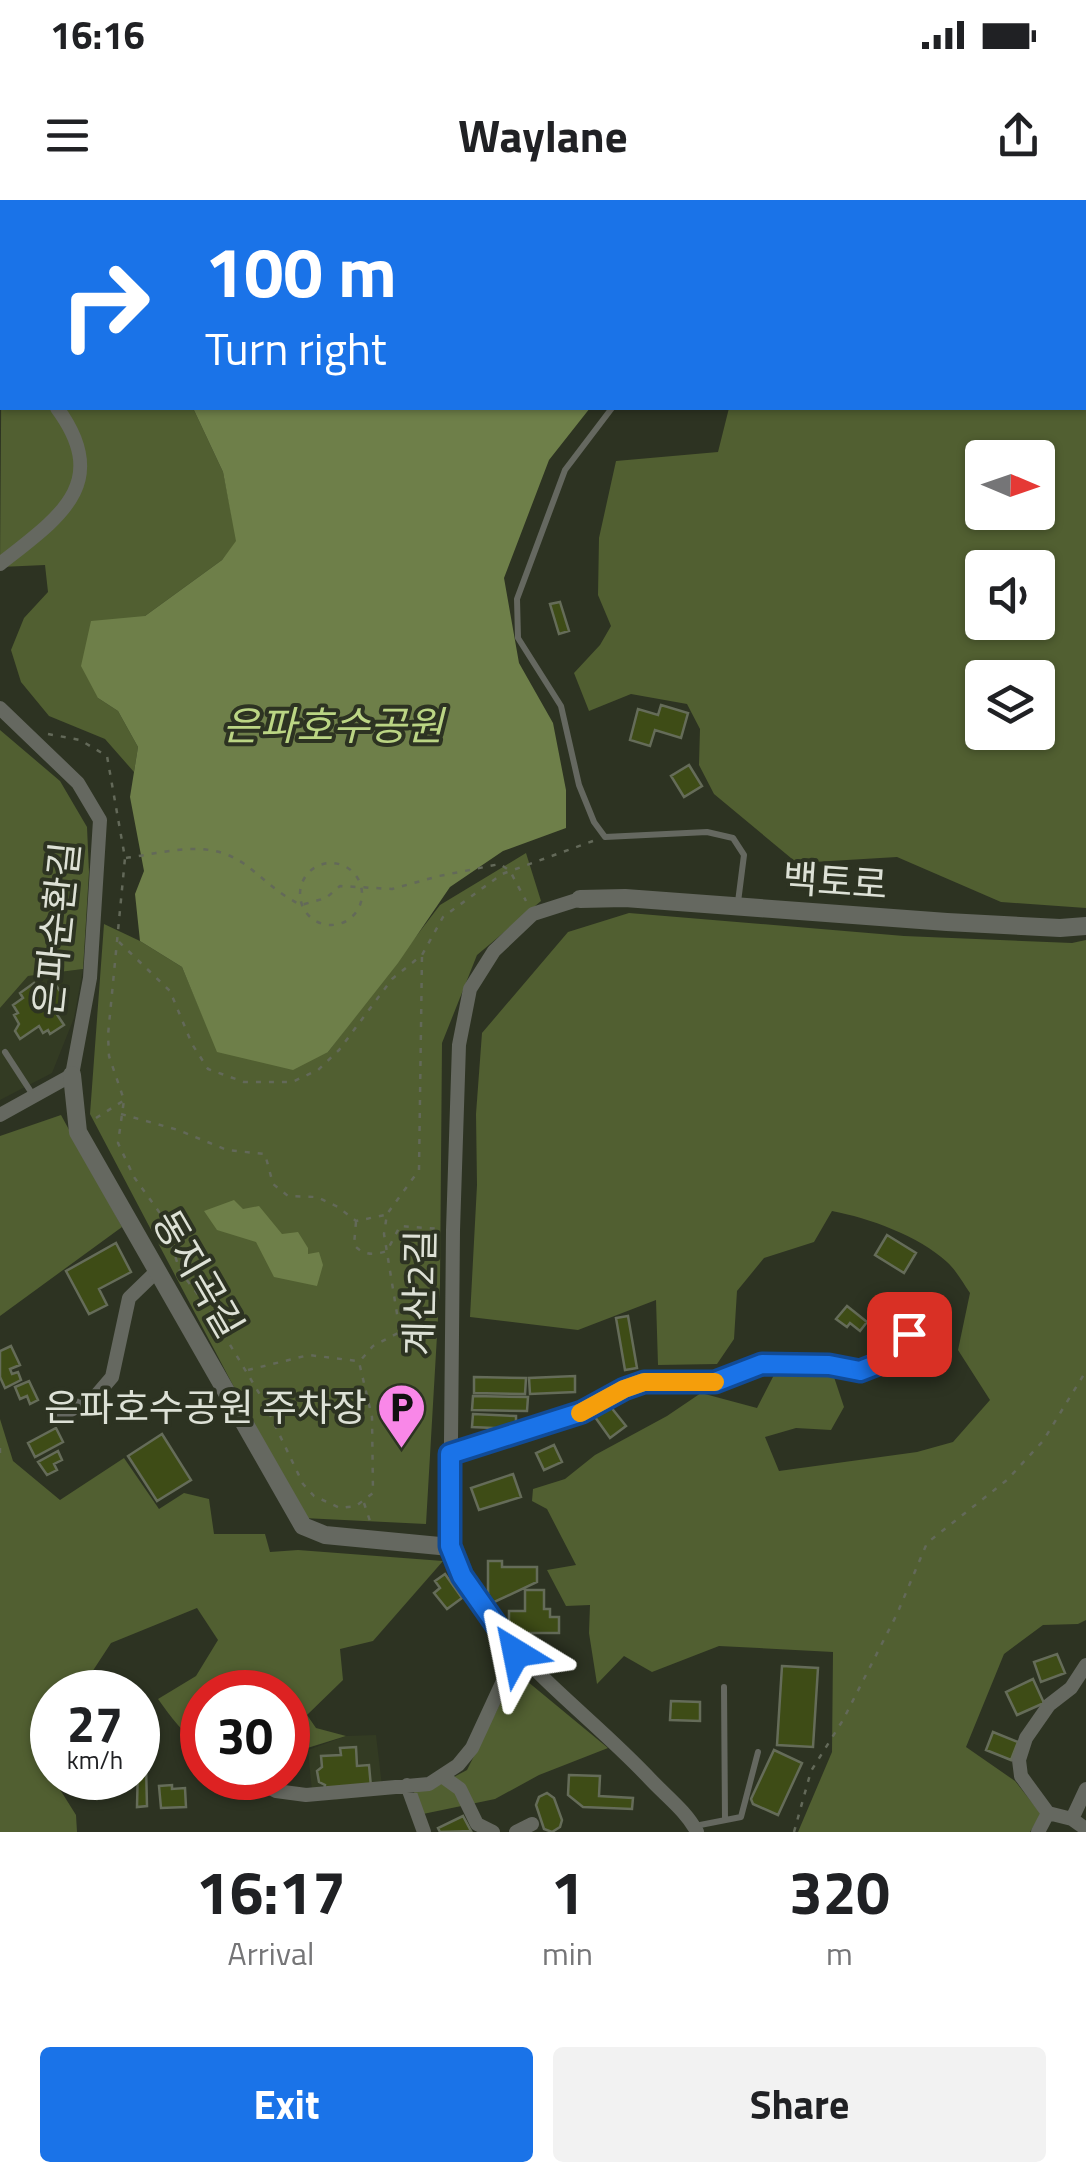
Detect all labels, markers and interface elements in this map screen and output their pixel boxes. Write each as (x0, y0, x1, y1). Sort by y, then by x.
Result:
text: 16:16 (50, 6, 145, 64)
text: Waylane (458, 101, 628, 169)
icon: menu (40, 108, 95, 163)
icon: share (991, 108, 1046, 163)
text: 100 m (205, 218, 397, 324)
icon: right (40, 240, 170, 370)
text: Turn right (205, 314, 387, 382)
north arrow (965, 440, 1055, 530)
map controls (965, 440, 1055, 750)
button: sound (965, 550, 1055, 640)
button: layers (965, 660, 1055, 750)
water label: 은파호수공원 (223, 695, 447, 756)
street label: 은파순환길 (18, 839, 94, 1019)
street label: 백토로 (781, 848, 889, 914)
street label: 동지곡길 (139, 1198, 259, 1349)
street label: 계산2길 (389, 1229, 449, 1357)
pin (867, 1292, 952, 1377)
icon: arrive (882, 1307, 937, 1362)
place label: 은파호수공원 주차장 (44, 1378, 367, 1436)
parking icon: 은파호수공원 주차장 (376, 1382, 428, 1450)
position arrow (464, 1601, 568, 1705)
speed limit sign: 30 (180, 1670, 310, 1800)
text: 27 (67, 1685, 123, 1761)
text: km/h (67, 1741, 123, 1779)
text: 16:17 (196, 1846, 346, 1937)
text: 1 (551, 1846, 584, 1937)
text: 320 (789, 1846, 890, 1937)
text: Arrival (228, 1929, 314, 1977)
text: min (542, 1929, 593, 1977)
text: m (826, 1929, 853, 1977)
button: Exit (40, 2047, 533, 2162)
button: Share (553, 2047, 1046, 2162)

